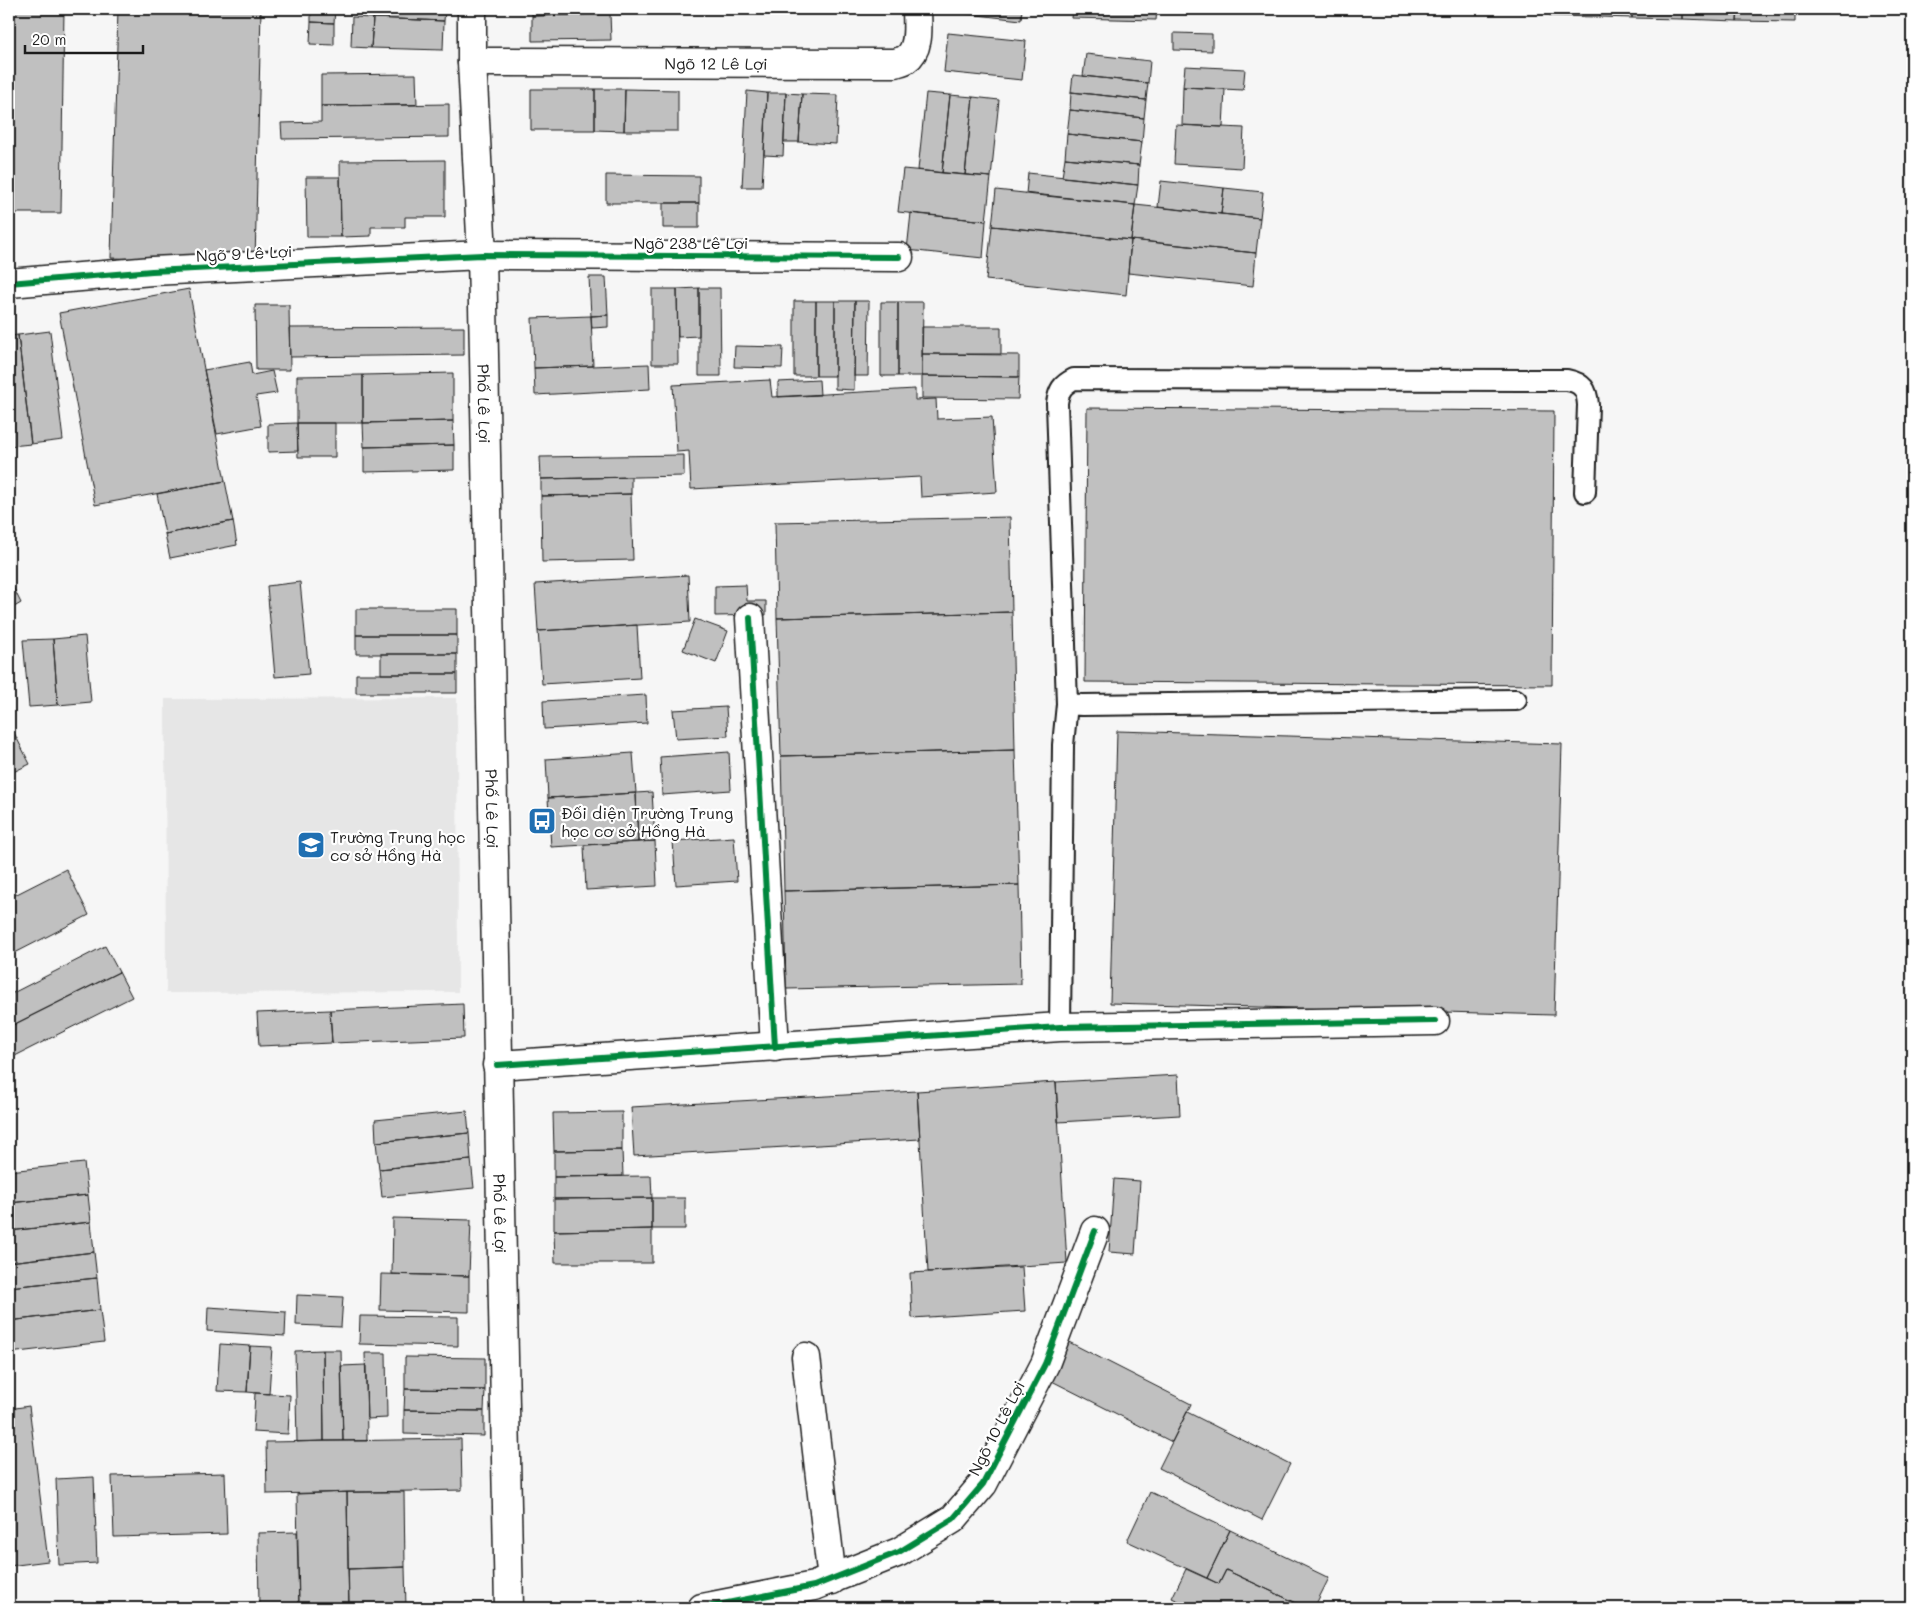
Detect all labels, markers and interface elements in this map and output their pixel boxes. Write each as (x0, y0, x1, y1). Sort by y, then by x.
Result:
scale bar (25, 22, 142, 54)
text: 20 m (32, 29, 66, 49)
street label: Ngõ 12 Lê Lợi (664, 52, 768, 73)
street label: Ngõ 238 Lê Lợi (633, 232, 749, 253)
street label: Ngõ 9 Lê Lợi (195, 240, 293, 266)
street label: Phố Lê Lợi (474, 364, 496, 444)
street label: Phố Lê Lợi (482, 769, 504, 849)
place label: Đối diện Trường Trung học cơ sở Hồng Hà (561, 802, 733, 841)
bus stop icon: Đối diện Trường Trung học cơ sở Hồng Hà (527, 806, 557, 836)
place label: Trường Trung học cơ sở Hồng Hà (330, 826, 465, 865)
school or university icon: Trường Trung học cơ sở Hồng Hà (296, 830, 326, 860)
street label: Phố Lê Lợi (490, 1173, 512, 1254)
street label: Ngõ 10 Lê Lợi (963, 1377, 1029, 1479)

